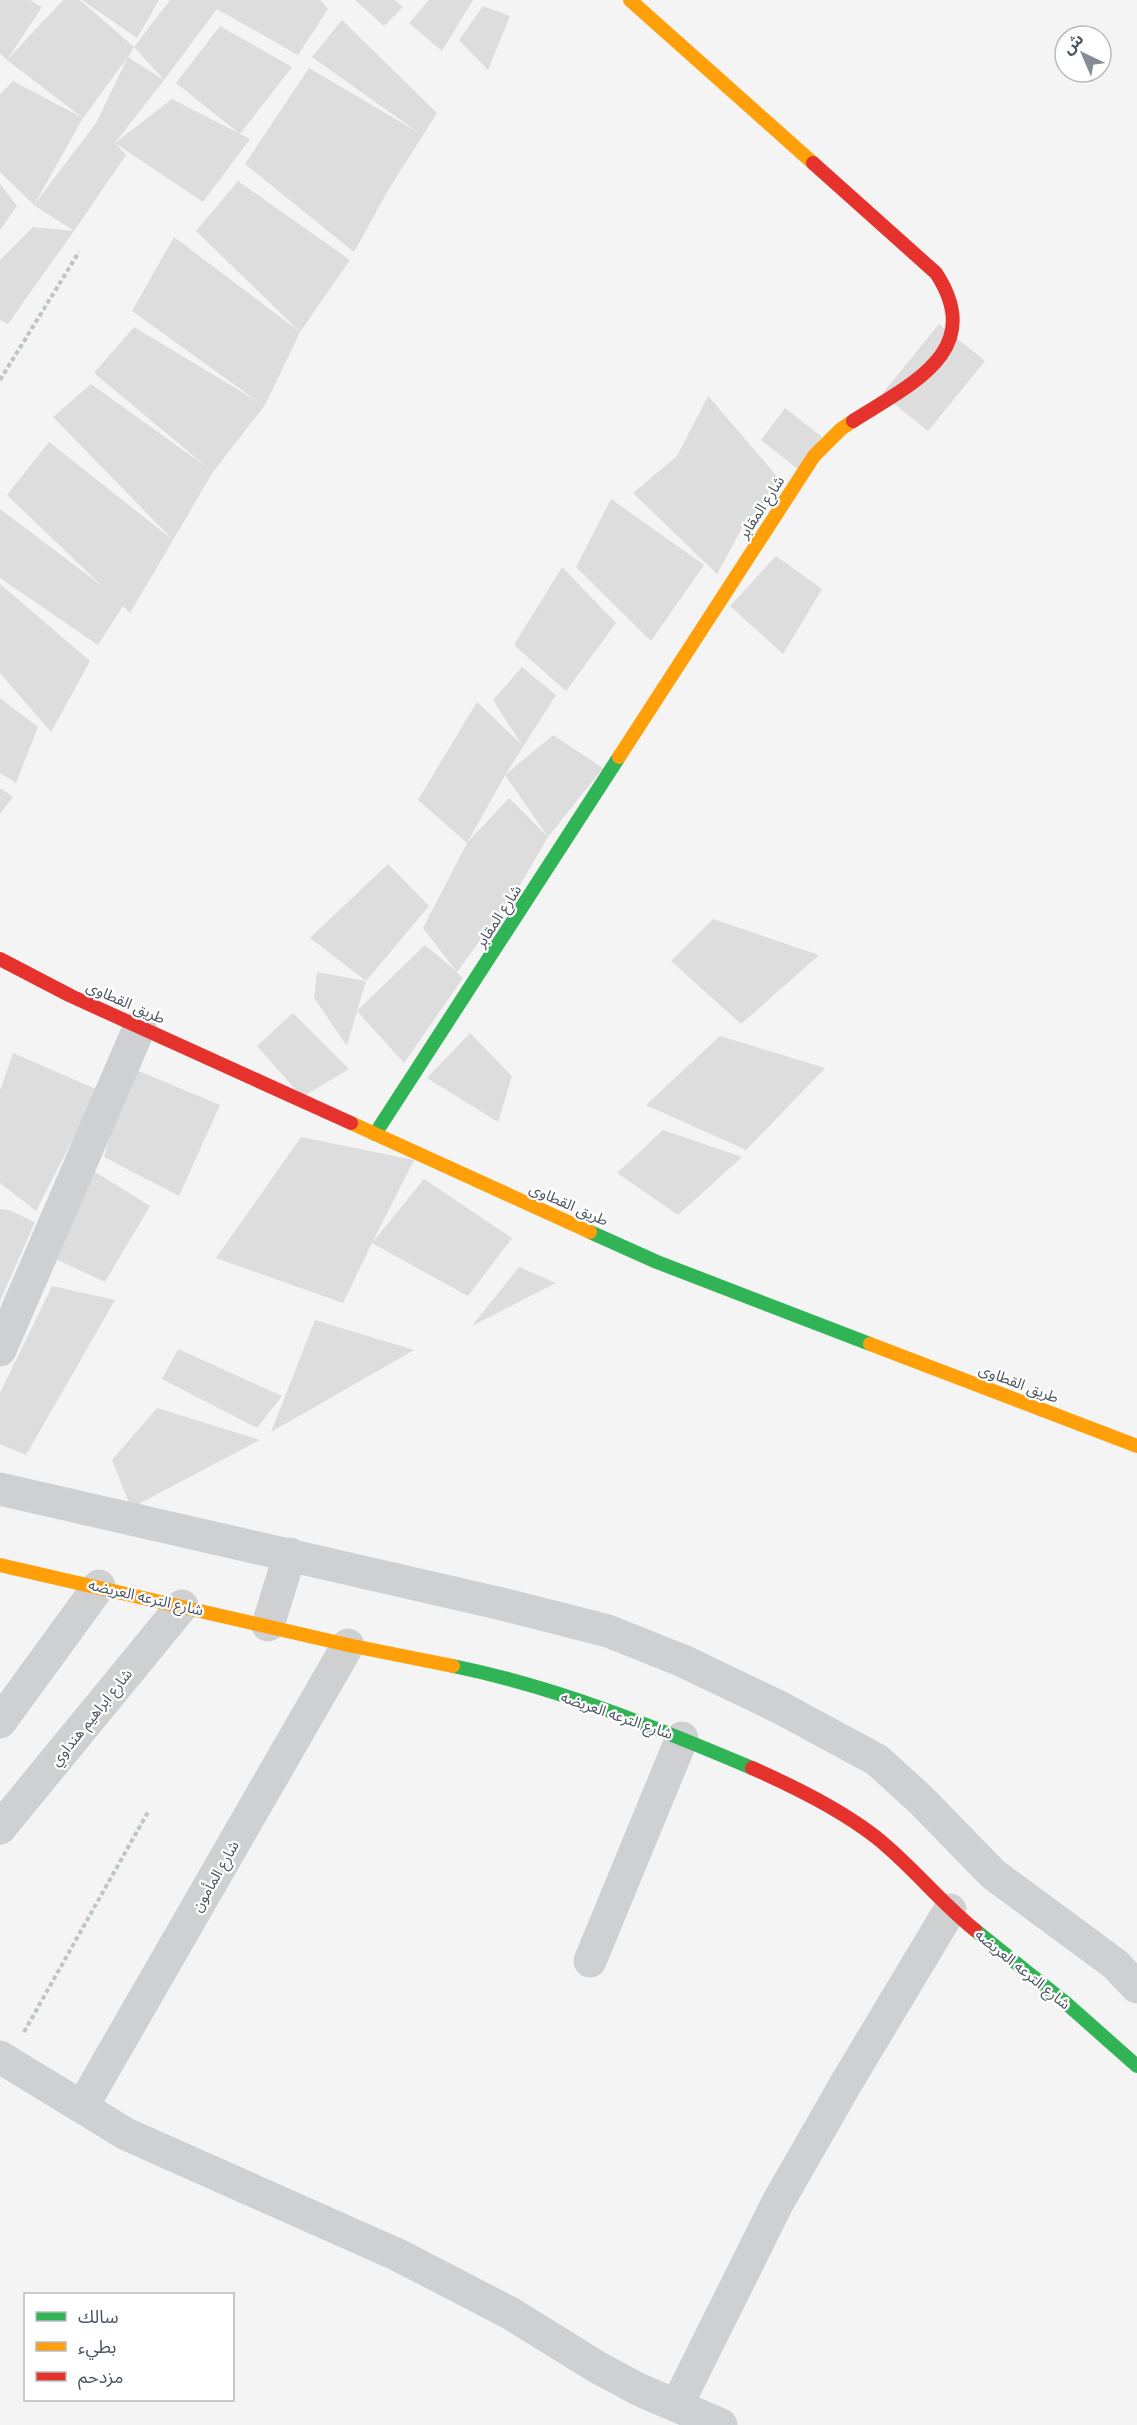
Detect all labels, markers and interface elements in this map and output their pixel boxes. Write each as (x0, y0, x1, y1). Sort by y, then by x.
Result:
north arrow (1053, 24, 1113, 84)
text: ش (1058, 28, 1087, 58)
street label: شارع المقابر (733, 472, 791, 544)
street label: شارع المقابر (470, 881, 528, 953)
street label: طريق القطاوى (83, 976, 168, 1029)
street label: طريق القطاوى (526, 1178, 611, 1231)
street label: طريق القطاوى (976, 1359, 1062, 1408)
street label: شارع الترعه العريضه (86, 1575, 206, 1622)
street label: شارع ابراهيم هنداوي (46, 1664, 139, 1771)
street label: شارع الترعه العريضه (557, 1687, 676, 1746)
street label: شارع المأمون (187, 1837, 246, 1916)
street label: شارع الترعه العريضه (970, 1925, 1075, 2016)
legend (24, 2293, 234, 2401)
text: سالك (78, 2305, 119, 2328)
text: بطيء (78, 2335, 116, 2360)
text: مزدحم (78, 2365, 123, 2390)

